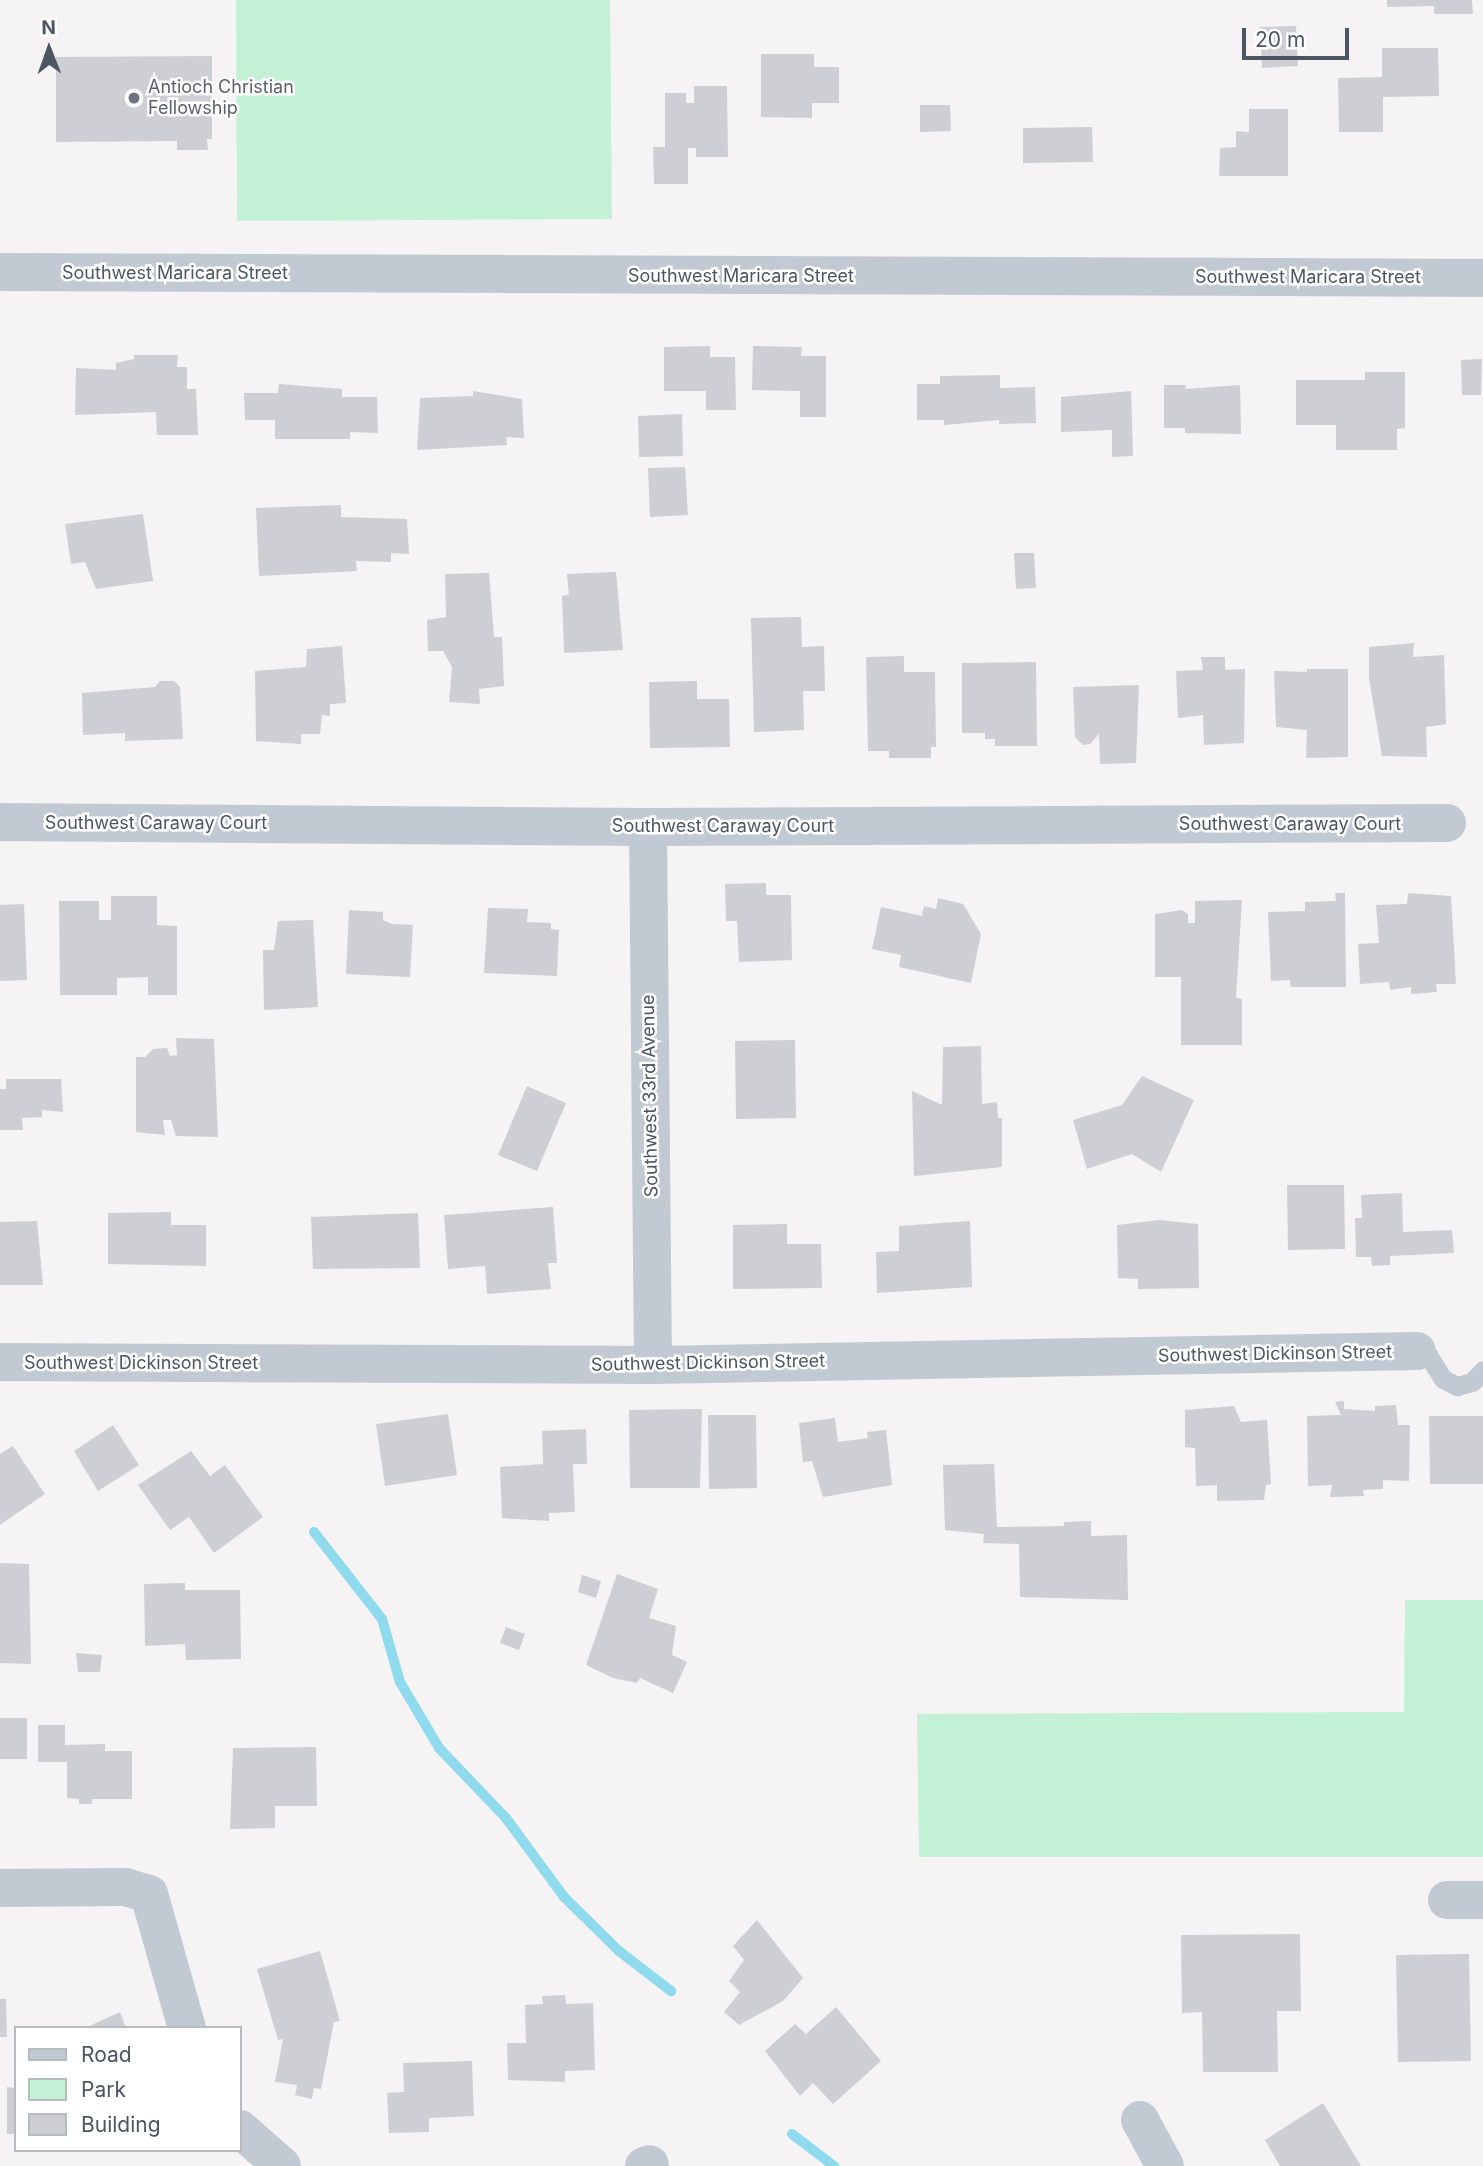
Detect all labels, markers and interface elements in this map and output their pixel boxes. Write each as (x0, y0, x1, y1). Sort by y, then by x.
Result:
north arrow (14, 14, 84, 84)
scale bar (1245, 14, 1352, 58)
text: N (41, 16, 56, 39)
text: 20 m (1255, 27, 1305, 52)
place label: Antioch Christian Fellowship (148, 77, 294, 119)
marker: Antioch Christian Fellowship (126, 90, 142, 106)
street label: Southwest Maricara Street (62, 262, 288, 284)
street label: Southwest Maricara Street (628, 265, 854, 287)
street label: Southwest Maricara Street (1195, 266, 1421, 288)
street label: Southwest Caraway Court (45, 812, 267, 834)
street label: Southwest Caraway Court (1179, 813, 1401, 835)
street label: Southwest Caraway Court (612, 815, 834, 837)
street label: Southwest 33rd Avenue (637, 994, 663, 1198)
street label: Southwest Dickinson Street (1158, 1341, 1392, 1367)
street label: Southwest Dickinson Street (591, 1350, 825, 1376)
street label: Southwest Dickinson Street (24, 1352, 258, 1374)
legend (14, 2026, 242, 2152)
text: Road (81, 2042, 132, 2067)
text: Park (81, 2077, 126, 2102)
text: Building (81, 2112, 161, 2137)

